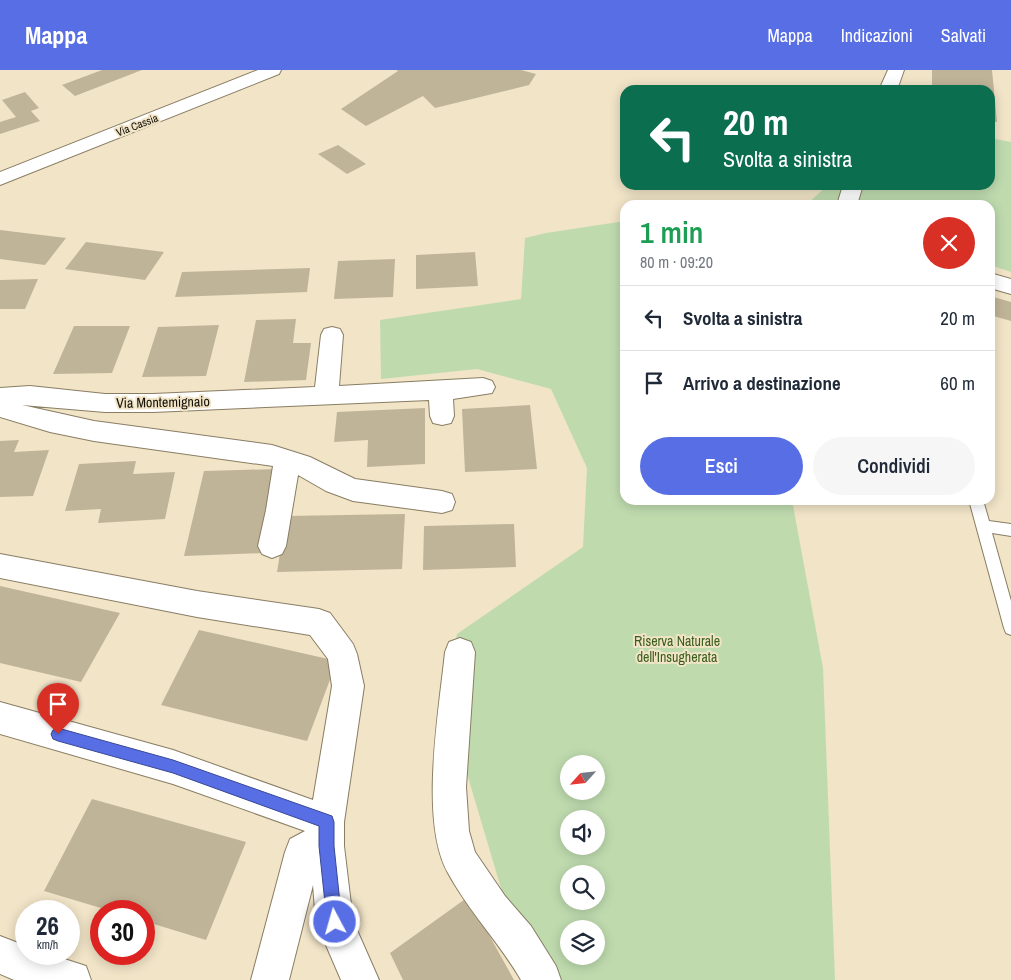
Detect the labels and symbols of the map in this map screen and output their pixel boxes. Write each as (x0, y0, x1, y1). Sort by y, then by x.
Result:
street label: Via Cassia (114, 111, 160, 139)
street label: Via Montemignaio (116, 392, 210, 412)
park label: Riserva Naturale dell'Insugherata (634, 632, 720, 666)
pin (37, 683, 79, 734)
north arrow (560, 755, 605, 800)
position arrow (308, 895, 360, 947)
speed limit sign: 30 (90, 900, 155, 965)

